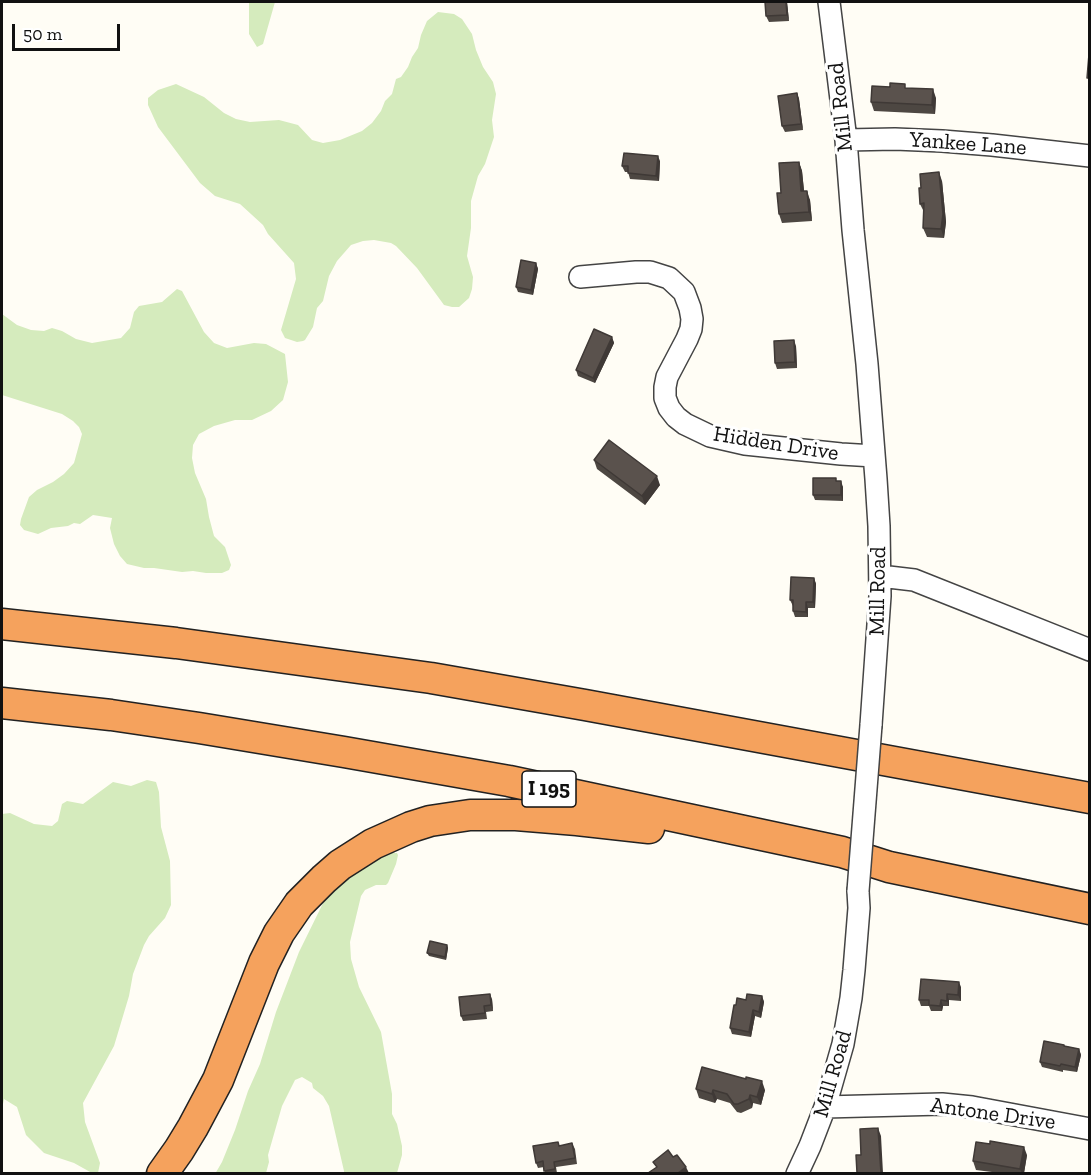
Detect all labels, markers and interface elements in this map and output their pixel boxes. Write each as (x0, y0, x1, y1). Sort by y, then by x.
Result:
scale bar (15, 12, 123, 50)
text: 50 m (23, 23, 62, 45)
street label: Mill Road (823, 61, 859, 153)
street label: Yankee Lane (908, 127, 1028, 161)
street label: Hidden Drive (711, 421, 841, 467)
street label: Mill Road (864, 546, 892, 636)
road number: I 195 (522, 771, 576, 807)
street label: Mill Road (808, 1027, 858, 1121)
street label: Antone Drive (929, 1092, 1057, 1136)

